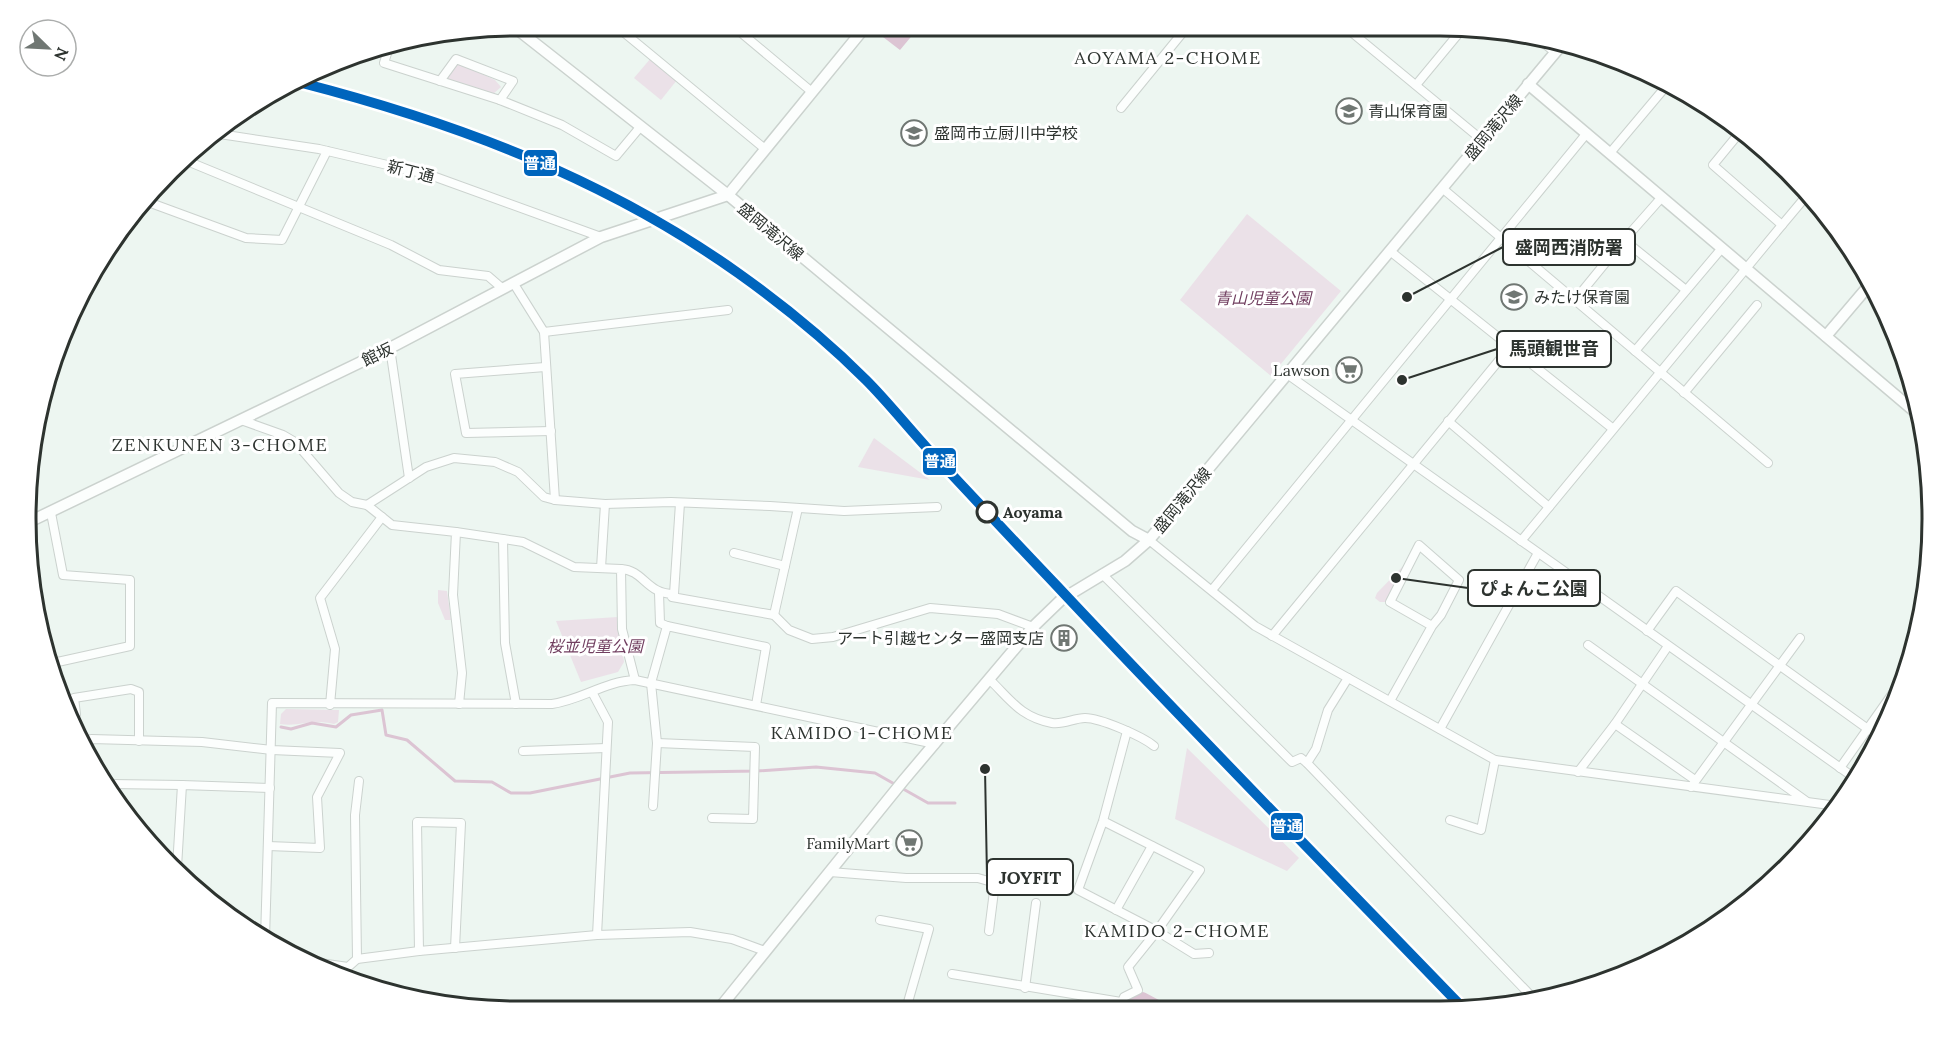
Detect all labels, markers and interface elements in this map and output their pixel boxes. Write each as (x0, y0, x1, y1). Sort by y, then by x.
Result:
north arrow (18, 18, 78, 78)
text: N (50, 44, 73, 64)
district label: AOYAMA 2-CHOME (1073, 46, 1262, 69)
street label: 盛岡滝沢線 (1460, 90, 1526, 164)
school or university icon: 青山保育園 (1334, 96, 1364, 126)
place label: 青山保育園 (1368, 101, 1448, 121)
school or university icon: 盛岡市立厨川中学校 (899, 118, 929, 148)
place label: 盛岡市立厨川中学校 (934, 123, 1078, 143)
line badge: 普通 (523, 149, 558, 177)
text: 普通 (524, 153, 556, 173)
street label: 新丁通 (385, 155, 437, 187)
street label: 盛岡滝沢線 (734, 198, 808, 264)
callout: 盛岡西消防署 (1503, 229, 1635, 265)
text: 盛岡西消防署 (1515, 236, 1623, 259)
school or university icon: みたけ保育園 (1499, 282, 1529, 312)
place label: みたけ保育園 (1534, 287, 1630, 307)
park label: 青山児童公園 (1215, 288, 1313, 308)
callout: 馬頭観世音 (1497, 331, 1611, 367)
text: 馬頭観世音 (1509, 337, 1599, 360)
street label: 館坂 (358, 338, 396, 370)
supermarket icon: Lawson (1334, 355, 1364, 385)
place label: Lawson (1273, 360, 1330, 380)
district label: ZENKUNEN 3-CHOME (112, 433, 328, 456)
line badge: 普通 (922, 447, 957, 476)
text: 普通 (924, 451, 956, 471)
street label: 盛岡滝沢線 (1149, 463, 1215, 537)
marker: Aoyama (976, 501, 998, 523)
place label: Aoyama (1003, 502, 1063, 522)
callout: ぴょんこ公園 (1468, 570, 1600, 606)
text: ぴょんこ公園 (1480, 577, 1588, 600)
building icon: アート引越センター盛岡支店 (1049, 623, 1079, 653)
place label: アート引越センター盛岡支店 (837, 628, 1044, 648)
park label: 桜並児童公園 (547, 636, 645, 656)
district label: KAMIDO 1-CHOME (770, 721, 954, 744)
line badge: 普通 (1270, 812, 1304, 841)
text: 普通 (1271, 816, 1303, 836)
supermarket icon: FamilyMart (894, 828, 924, 858)
place label: FamilyMart (806, 833, 891, 853)
callout: JOYFIT (987, 859, 1073, 895)
text: JOYFIT (999, 866, 1061, 889)
district label: KAMIDO 2-CHOME (1084, 919, 1270, 942)

